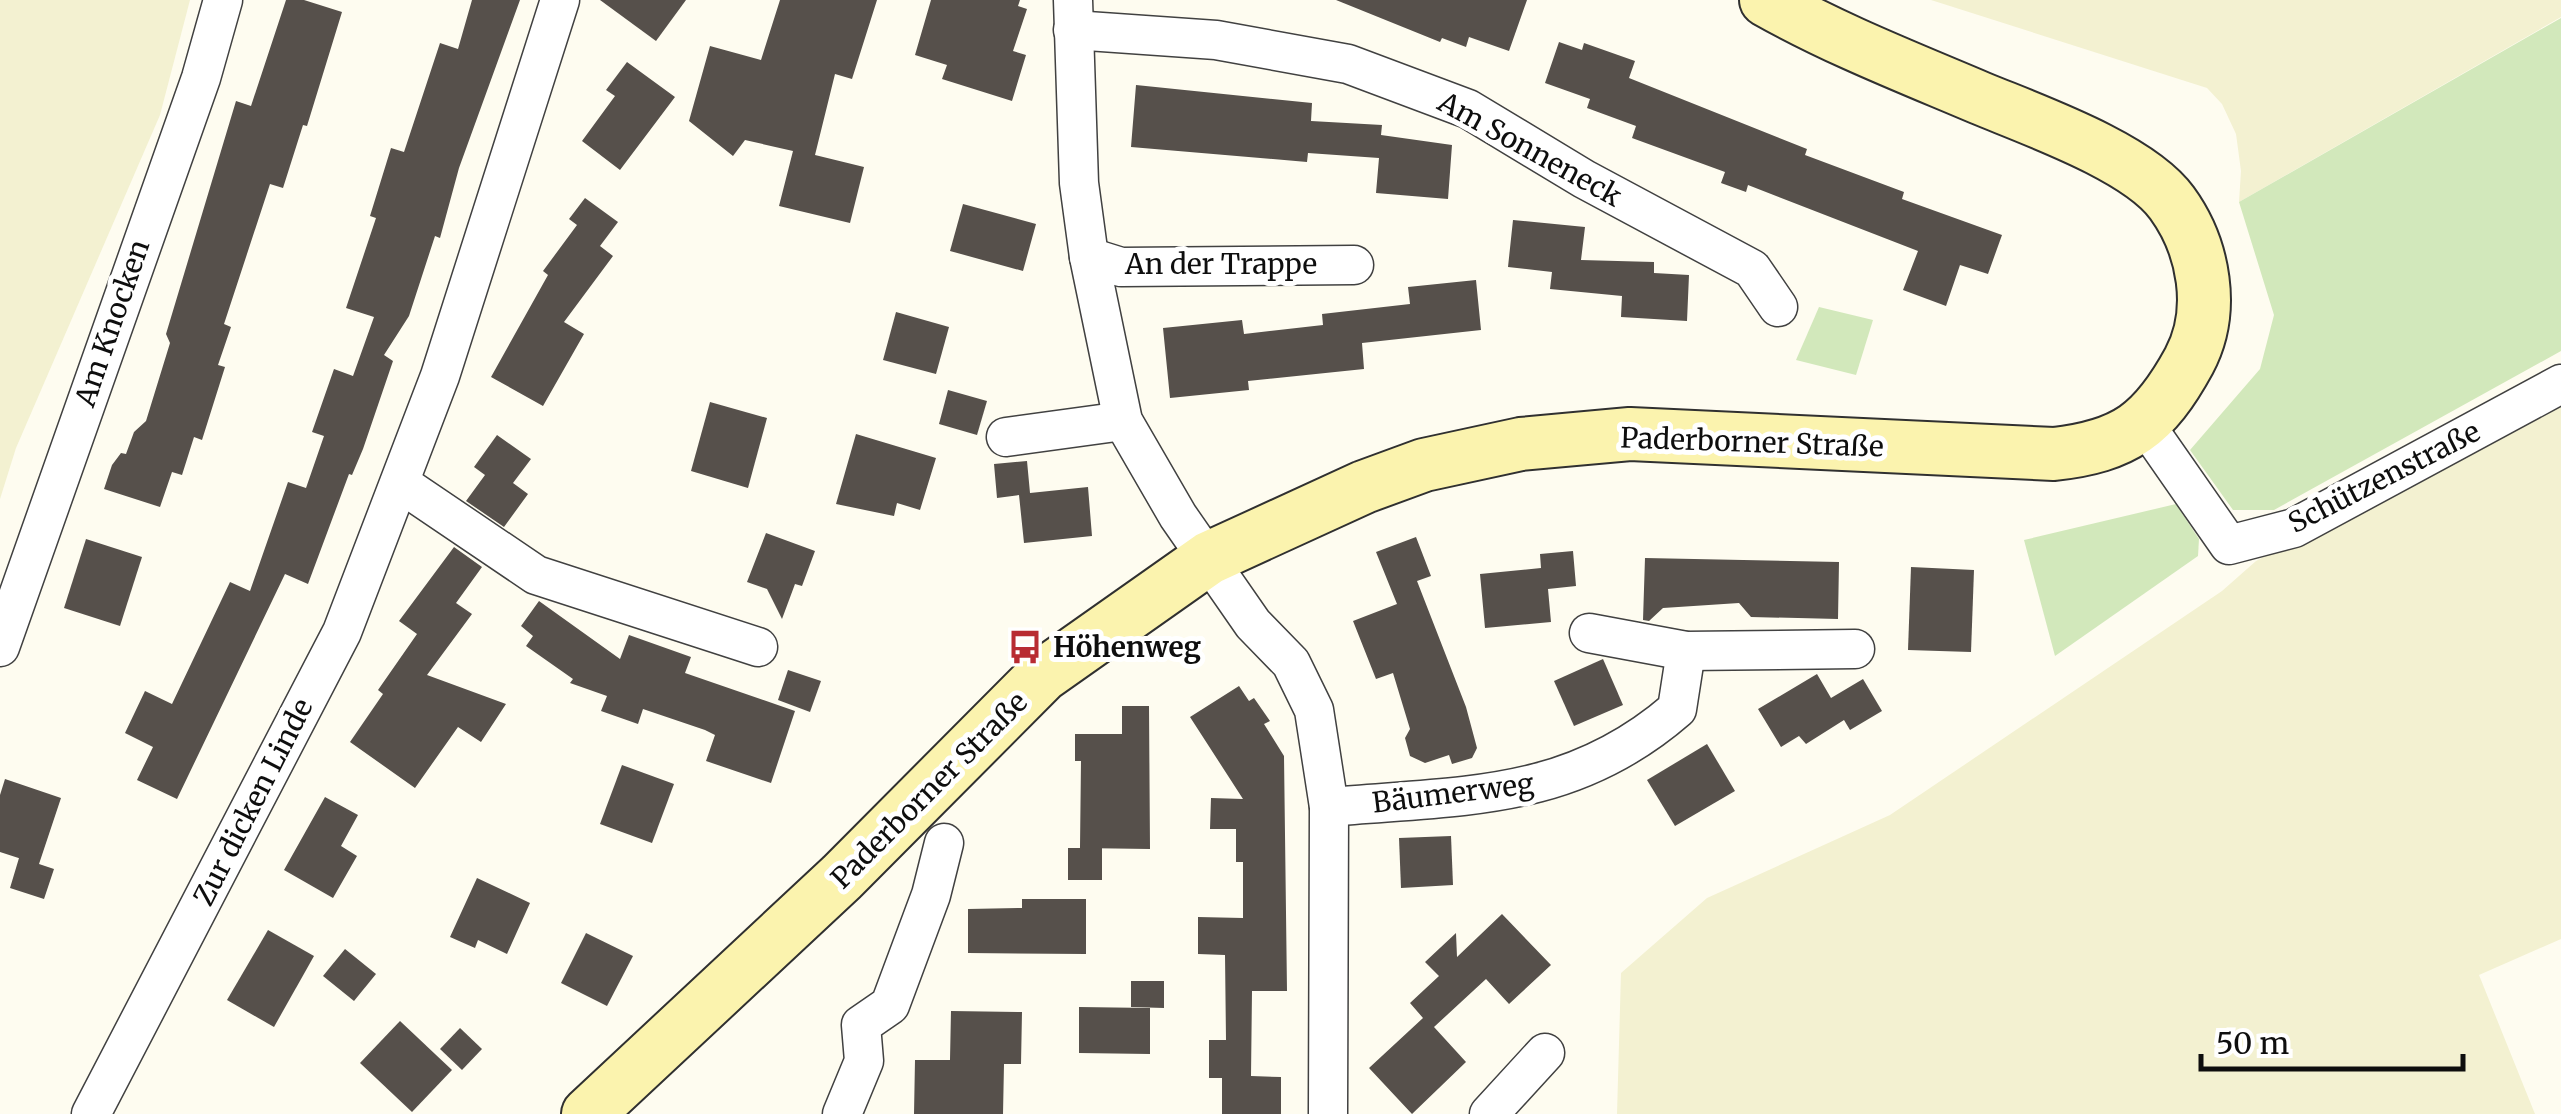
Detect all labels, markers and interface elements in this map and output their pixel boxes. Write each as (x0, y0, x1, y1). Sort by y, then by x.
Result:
street label: Am Sonneneck (1431, 83, 1628, 214)
street label: Am Knocken (66, 235, 157, 412)
street label: An der Trappe (1124, 246, 1317, 282)
street label: Schützenstraße (2282, 413, 2486, 541)
street label: Paderborner Straße (1620, 419, 1884, 465)
bus stop icon: Höhenweg (1006, 628, 1044, 666)
place label: Höhenweg (1053, 629, 1202, 665)
street label: Paderborner Straße (823, 684, 1035, 896)
street label: Zur dicken Linde (185, 693, 321, 911)
street label: Bäumerweg (1370, 765, 1536, 821)
scale bar (2201, 1009, 2464, 1071)
text: 50 m (2216, 1024, 2289, 1062)

